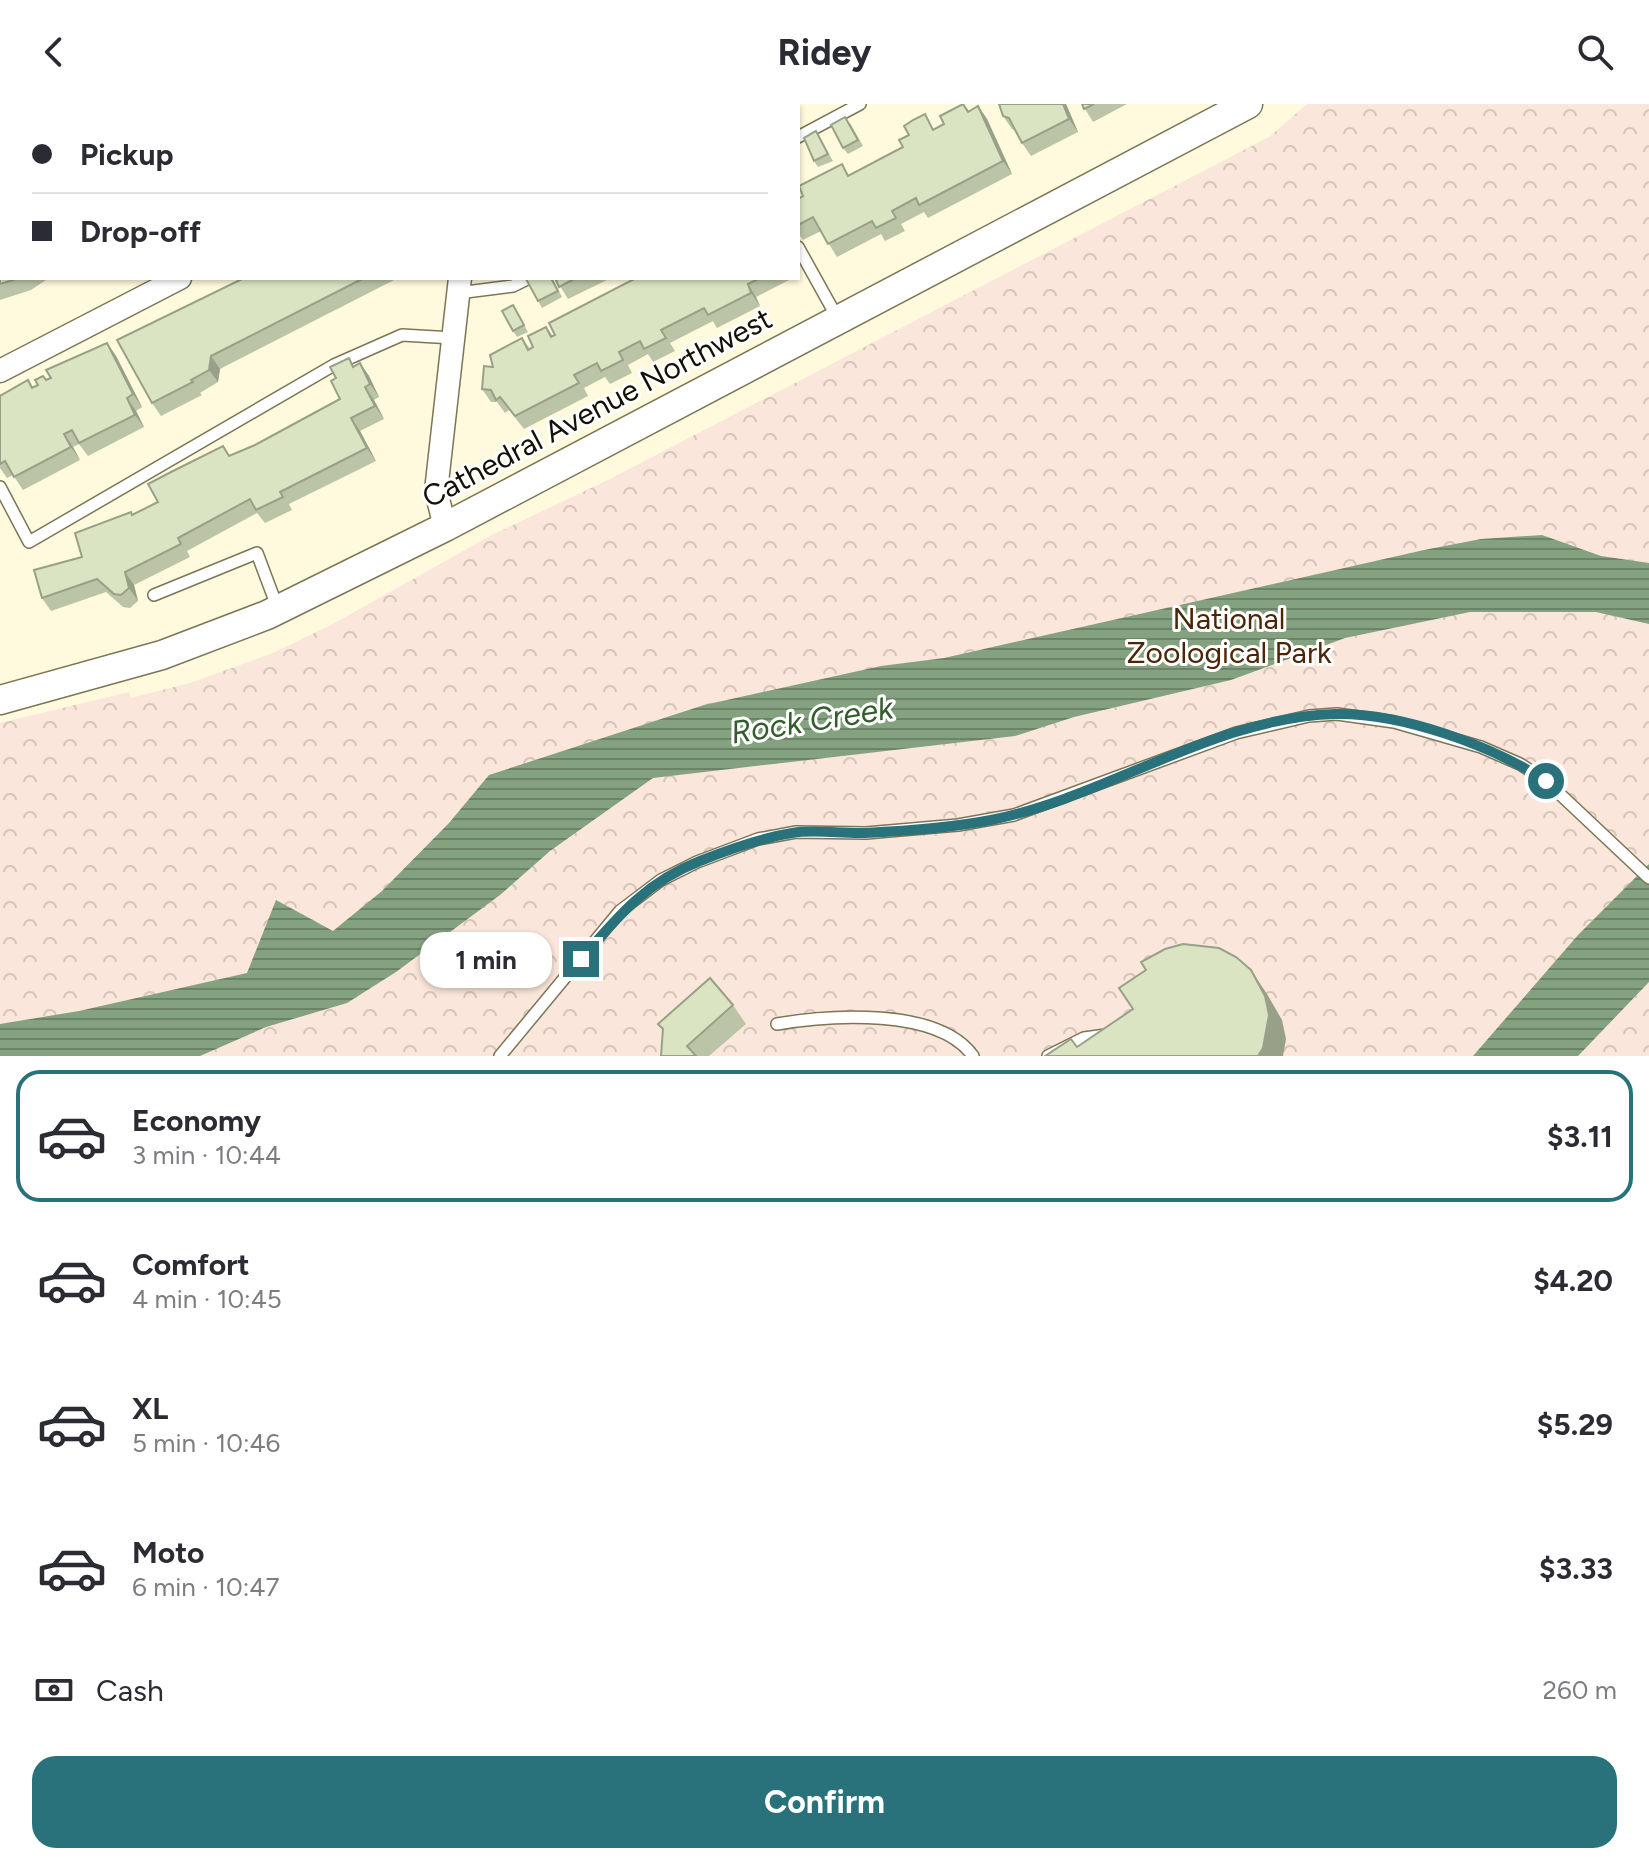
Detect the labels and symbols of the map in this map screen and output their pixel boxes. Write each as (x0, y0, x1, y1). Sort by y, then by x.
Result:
street label: Cathedral Avenue Northwest (416, 299, 778, 516)
park label: National Zoological Park (1126, 600, 1332, 671)
water label: Rock Creek (728, 688, 897, 752)
route start (1528, 763, 1564, 799)
callout: 1 min (421, 931, 553, 987)
route end (563, 941, 599, 977)

